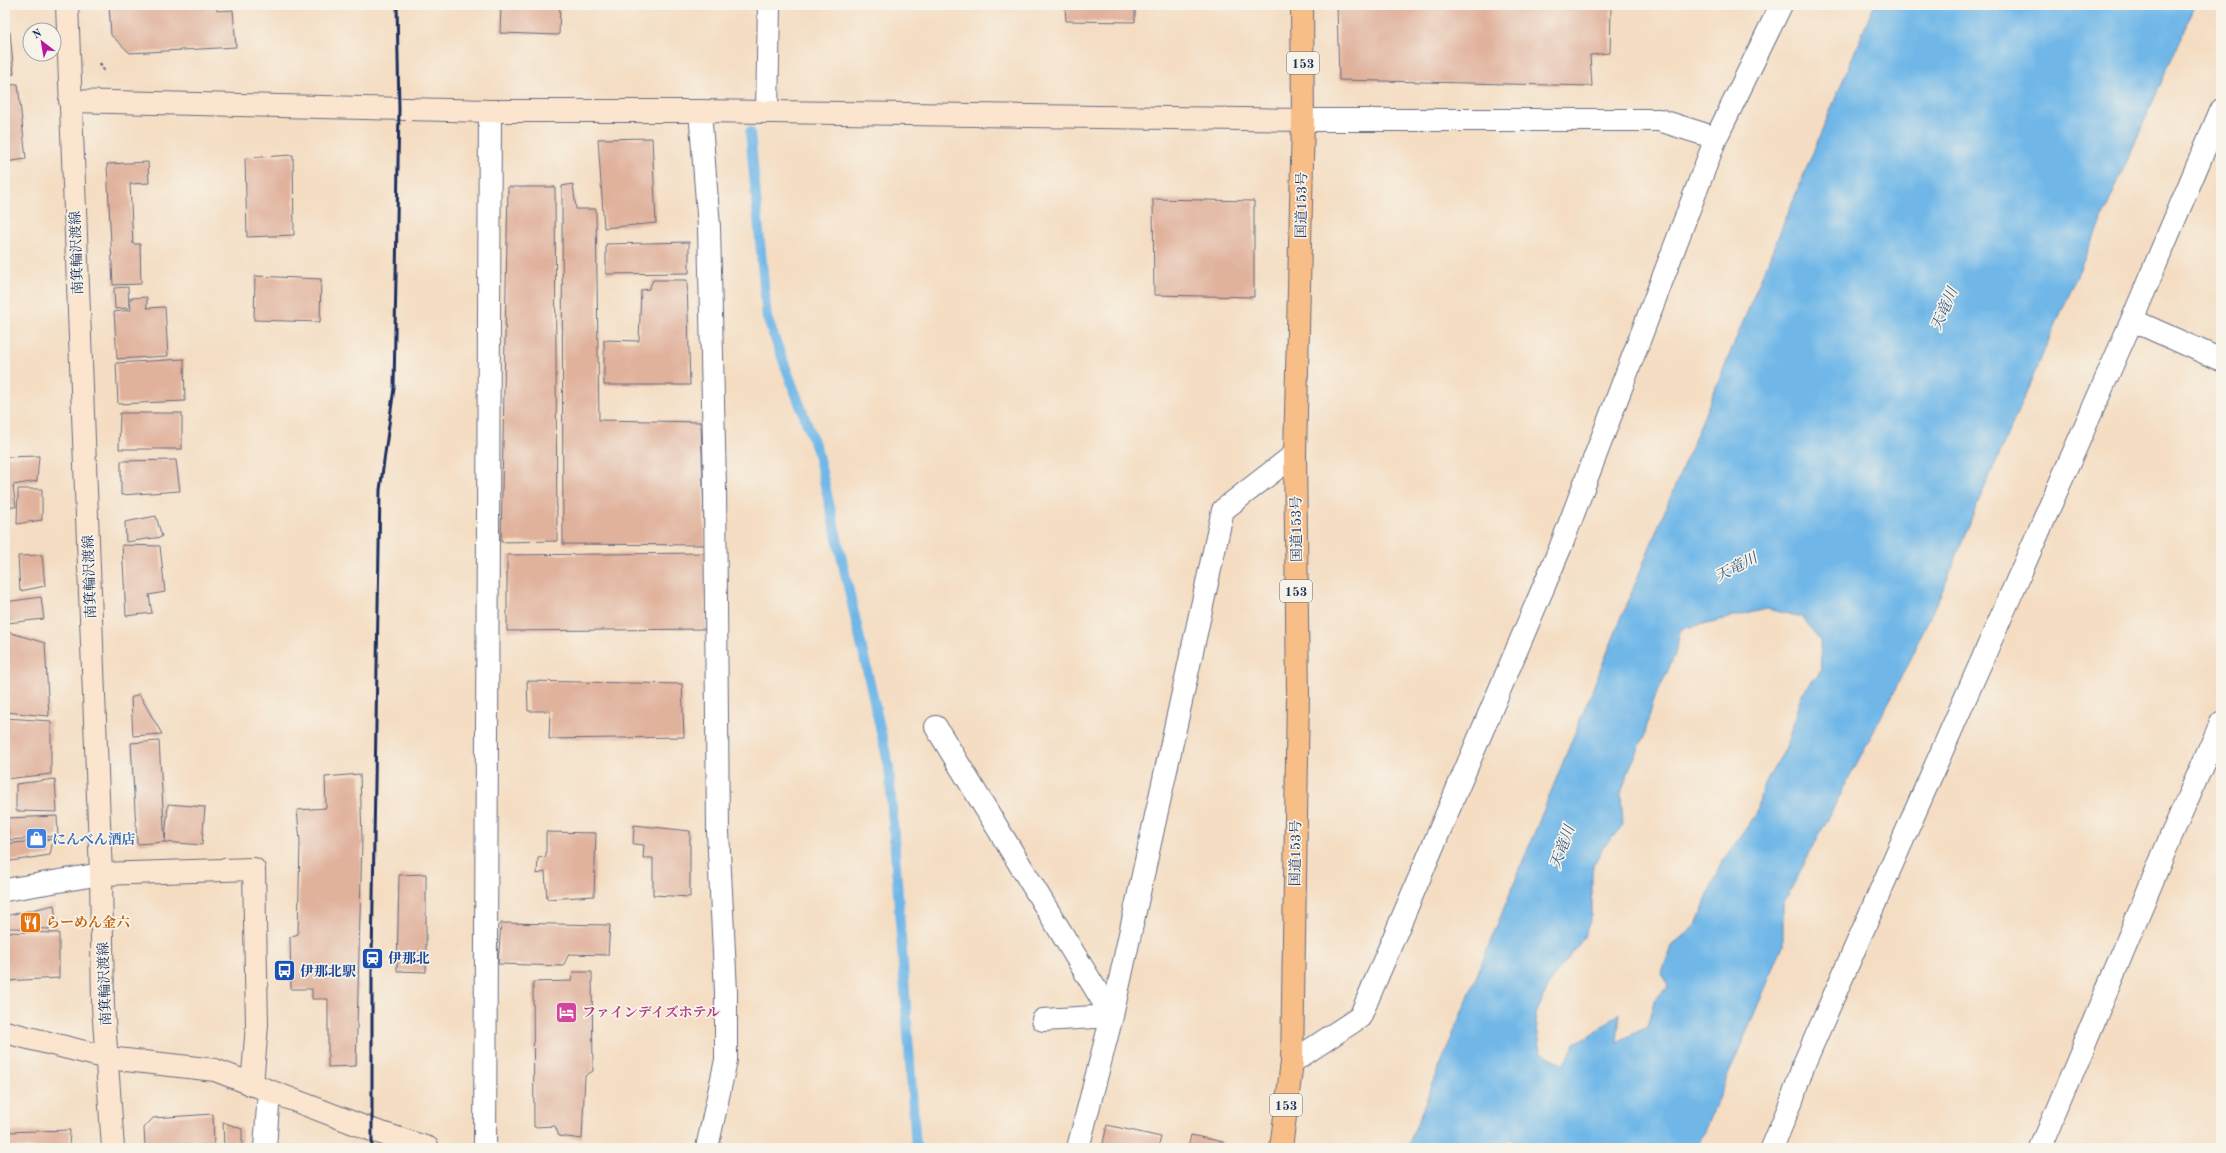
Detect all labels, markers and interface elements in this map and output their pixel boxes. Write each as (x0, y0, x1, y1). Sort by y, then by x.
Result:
north arrow (22, 22, 62, 62)
text: N (31, 28, 45, 42)
road number: 153 (1287, 52, 1319, 74)
street label: 国道153号 (1293, 172, 1310, 238)
street label: 南箕輪沢渡線 (68, 211, 85, 295)
water label: 天竜川 (1928, 283, 1962, 333)
street label: 国道153号 (1288, 496, 1305, 562)
street label: 南箕輪沢渡線 (81, 535, 98, 619)
water label: 天竜川 (1712, 549, 1762, 585)
road number: 153 (1280, 580, 1312, 602)
street label: 国道153号 (1287, 820, 1304, 886)
water label: 天竜川 (1547, 821, 1579, 871)
shop icon: にんべん酒店 (23, 826, 49, 852)
place label: にんべん酒店 (52, 832, 136, 847)
restaurant icon: らーめん金六 (18, 909, 44, 935)
place label: らーめん金六 (46, 915, 130, 930)
street label: 南箕輪沢渡線 (96, 942, 113, 1026)
station icon: 伊那北 (359, 945, 385, 971)
place label: 伊那北 (388, 951, 430, 966)
bus stop icon: 伊那北駅 (271, 958, 297, 984)
place label: 伊那北駅 (300, 964, 356, 979)
hotel icon: ファインデイズホテル (554, 999, 580, 1025)
place label: ファインデイズホテル (582, 1005, 720, 1020)
road number: 153 (1270, 1094, 1302, 1116)

